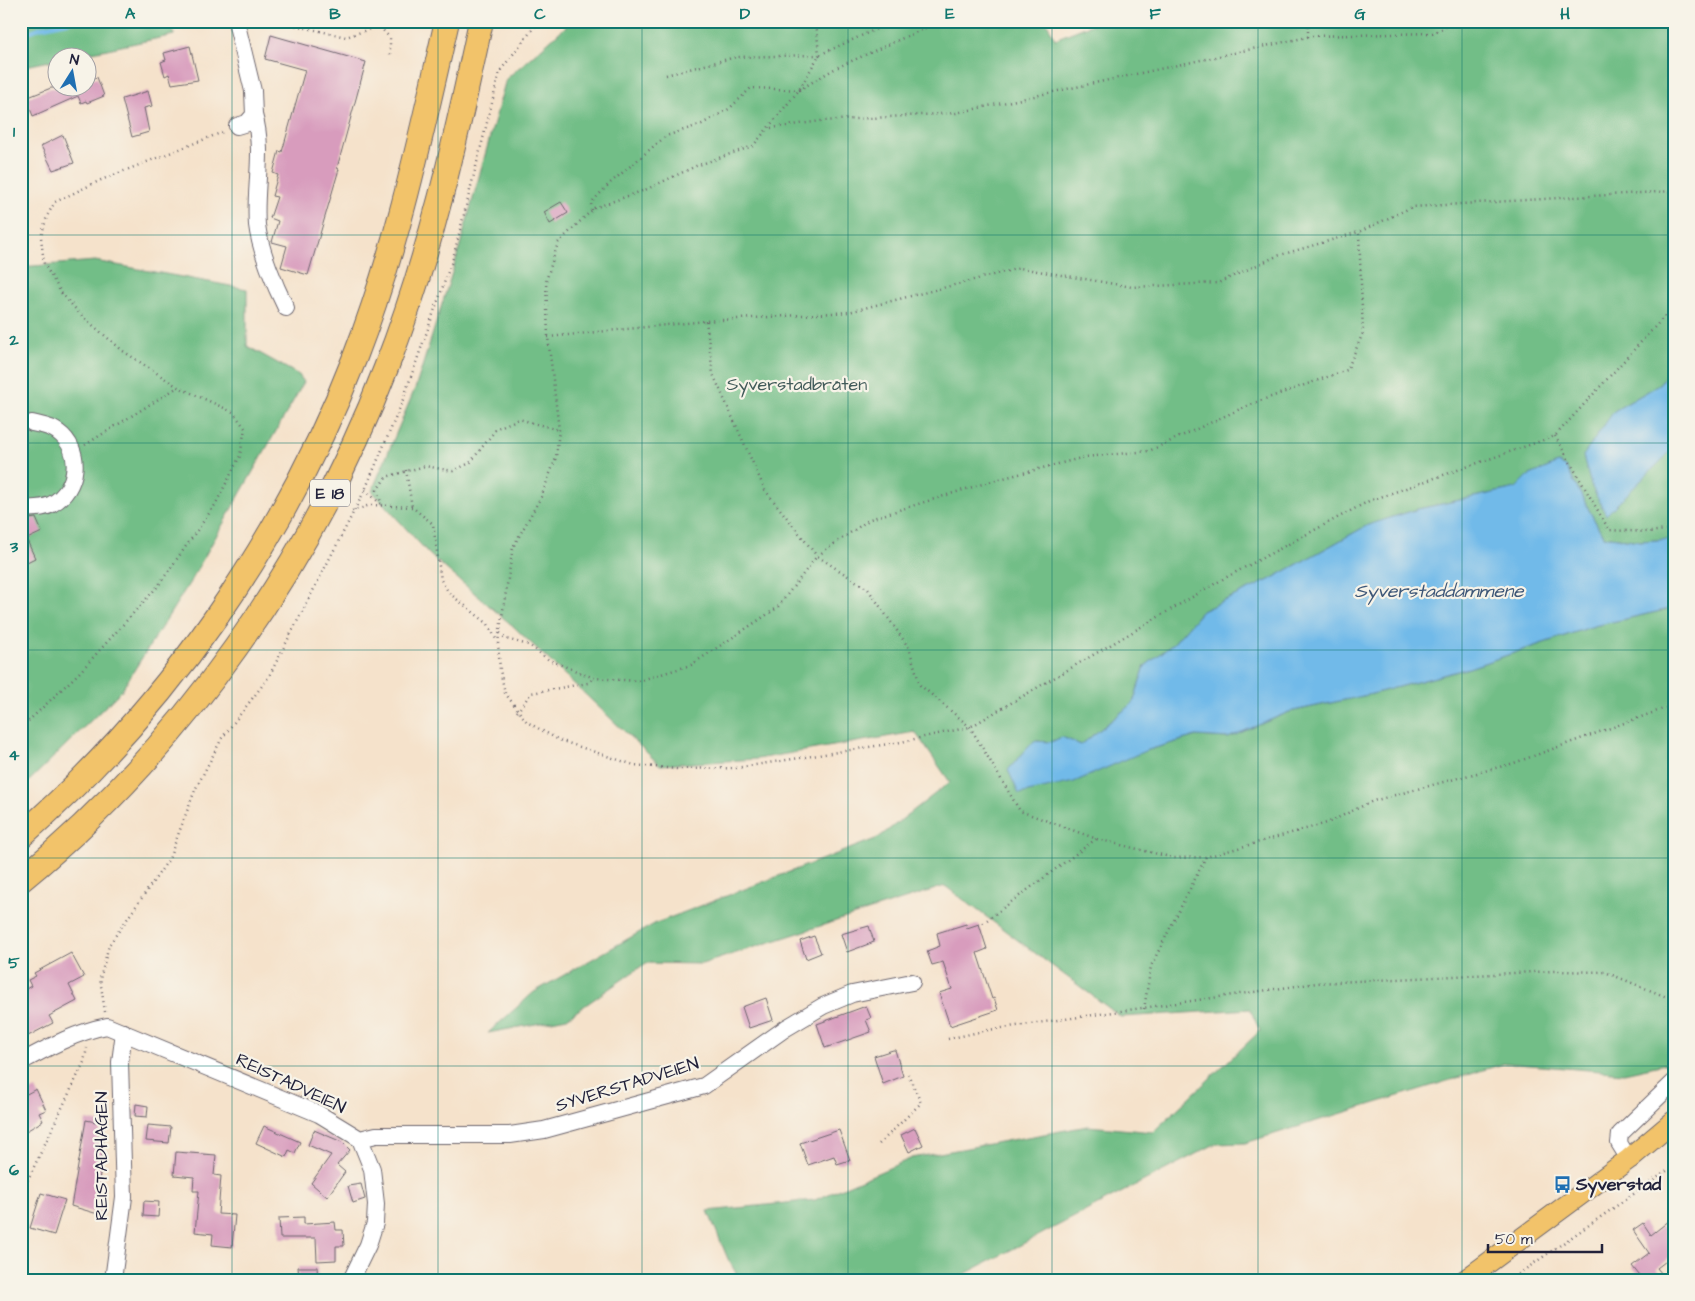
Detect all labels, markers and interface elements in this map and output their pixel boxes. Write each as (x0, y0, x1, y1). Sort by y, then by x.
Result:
text: A (125, 3, 136, 25)
text: B (329, 3, 341, 25)
text: C (534, 3, 546, 25)
text: D (740, 3, 751, 25)
text: E (945, 3, 955, 25)
text: F (1149, 3, 1161, 25)
text: G (1354, 3, 1366, 25)
text: H (1560, 3, 1570, 25)
north arrow (48, 48, 98, 98)
text: N (68, 50, 81, 71)
text: 1 (13, 121, 16, 143)
text: 2 (8, 329, 19, 351)
park label: Syverstadbråten (727, 372, 867, 398)
road number: E 18 (310, 479, 350, 506)
text: 3 (9, 536, 19, 558)
water label: Syverstaddammene (1355, 578, 1525, 605)
text: 4 (9, 744, 20, 766)
text: 5 (8, 952, 20, 974)
street label: REISTADVEIEN (232, 1047, 350, 1120)
street label: SYVERSTADVEIEN (552, 1051, 702, 1118)
street label: REISTADHAGEN (89, 1091, 114, 1221)
text: 6 (9, 1159, 19, 1181)
place label: Syverstad (1575, 1172, 1662, 1198)
bus stop icon: Syverstad (1552, 1174, 1572, 1194)
scale bar (1488, 1221, 1601, 1253)
text: 50 m (1495, 1229, 1533, 1250)

